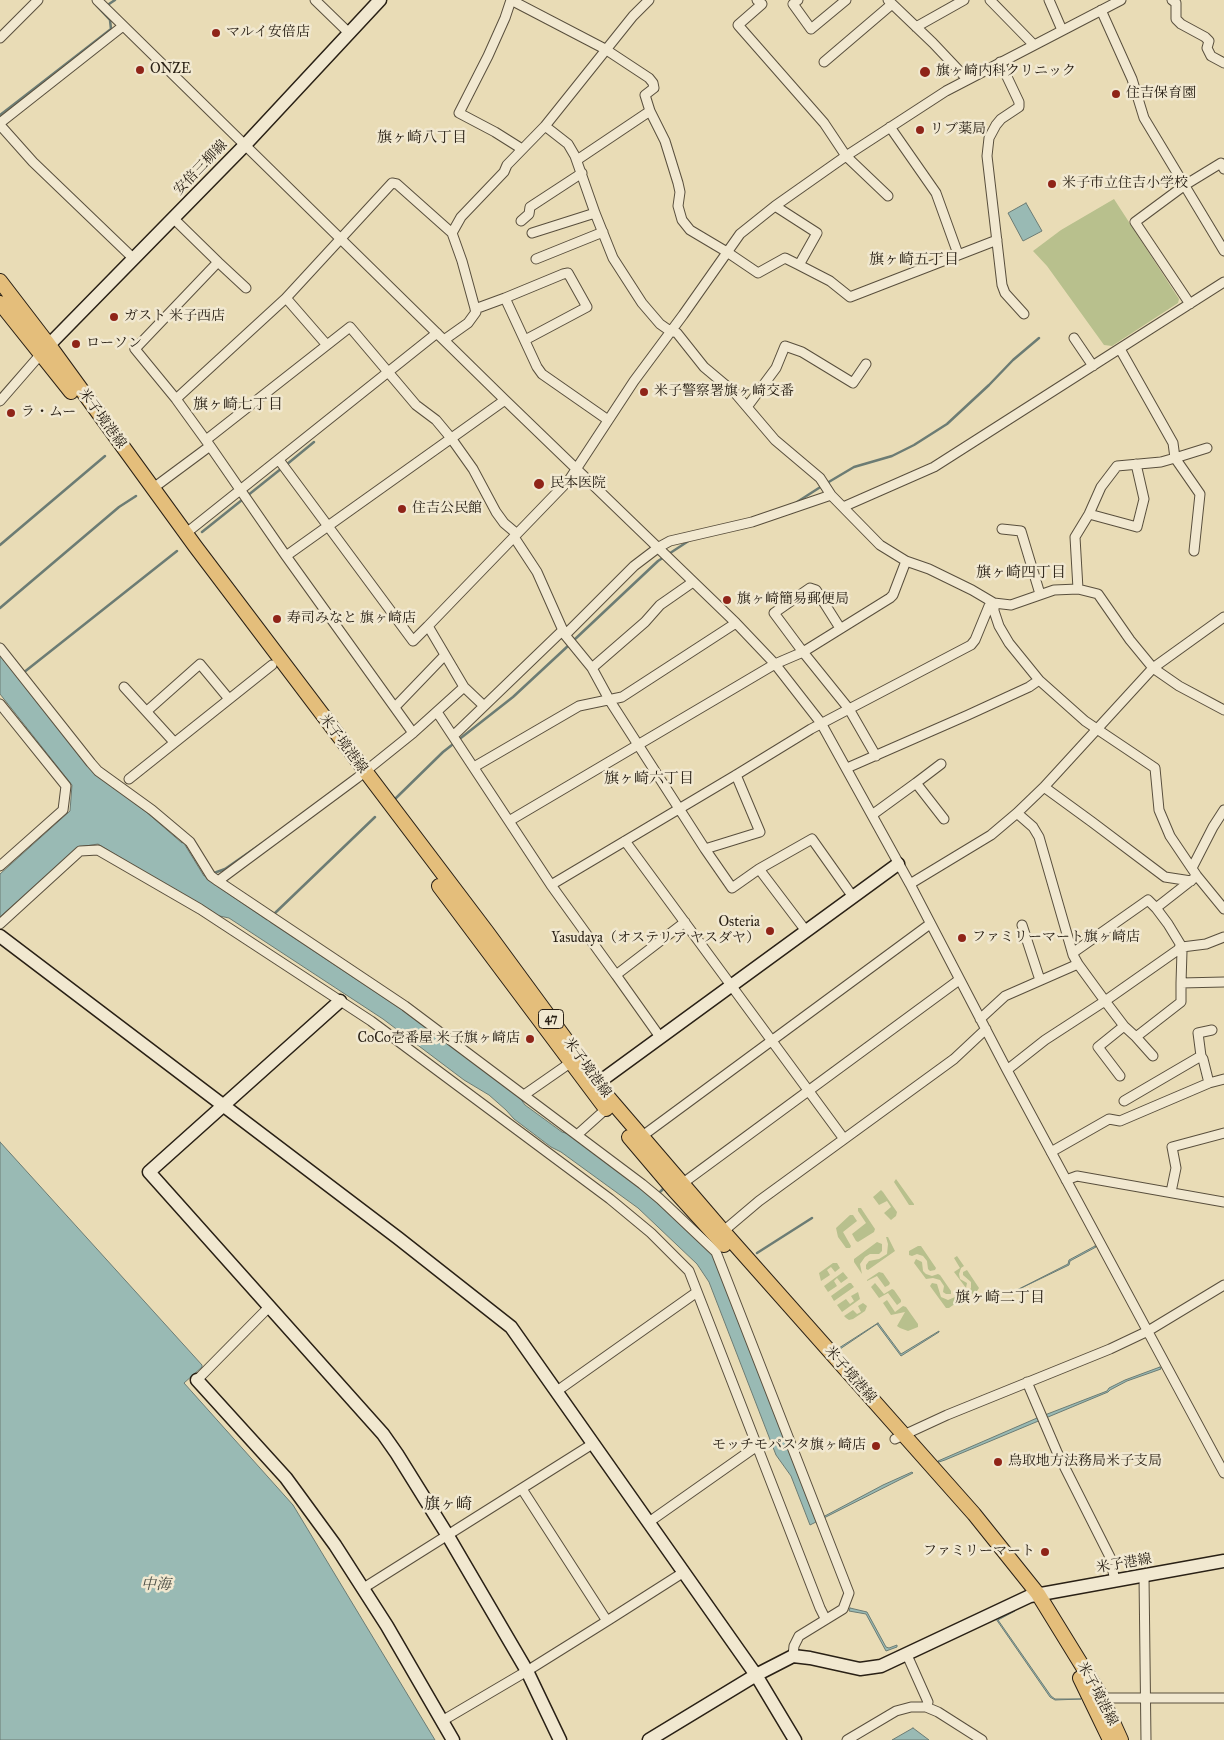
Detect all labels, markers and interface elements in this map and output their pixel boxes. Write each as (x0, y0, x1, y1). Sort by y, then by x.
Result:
place label: マルイ安倍店 (226, 25, 310, 41)
marker: マルイ安倍店 (210, 27, 222, 39)
place label: ONZE (150, 62, 191, 78)
marker: ONZE (134, 64, 146, 76)
place label: 旗ヶ崎内科クリニック (936, 64, 1076, 80)
marker: 旗ヶ崎内科クリニック (918, 65, 932, 79)
place label: 住吉保育園 (1126, 86, 1196, 102)
marker: 住吉保育園 (1110, 88, 1122, 100)
place label: リブ薬局 (930, 122, 986, 138)
marker: リブ薬局 (914, 124, 926, 136)
district label: 旗ヶ崎八丁目 (377, 129, 467, 147)
street label: 安倍三柳線 (171, 137, 231, 199)
place label: 米子市立住吉小学校 (1062, 176, 1188, 192)
marker: 米子市立住吉小学校 (1046, 178, 1058, 190)
district label: 旗ヶ崎五丁目 (869, 251, 959, 269)
place label: ガスト 米子西店 (124, 309, 225, 325)
marker: ガスト 米子西店 (108, 311, 120, 323)
place label: ローソン (86, 336, 142, 352)
marker: ローソン (70, 338, 82, 350)
place label: 米子警察署旗ヶ崎交番 (654, 384, 794, 400)
street label: 米子境港線 (75, 386, 129, 452)
marker: 米子警察署旗ヶ崎交番 (638, 386, 650, 398)
district label: 旗ヶ崎七丁目 (193, 396, 283, 414)
place label: ラ・ムー (21, 405, 76, 421)
marker: ラ・ムー (5, 407, 17, 419)
place label: 民本医院 (550, 476, 606, 492)
marker: 民本医院 (532, 477, 546, 491)
place label: 住吉公民館 (412, 501, 482, 517)
marker: 住吉公民館 (396, 503, 408, 515)
district label: 旗ヶ崎四丁目 (976, 564, 1066, 582)
place label: 旗ヶ崎簡易郵便局 (737, 592, 849, 608)
marker: 旗ヶ崎簡易郵便局 (721, 594, 733, 606)
place label: 寿司みなと 旗ヶ崎店 (287, 611, 416, 627)
marker: 寿司みなと 旗ヶ崎店 (271, 613, 283, 625)
street label: 米子境港線 (315, 711, 371, 777)
district label: 旗ヶ崎六丁目 (604, 770, 694, 788)
place label: Osteria Yasudaya（オステリア ヤスダヤ） (551, 915, 760, 948)
marker: Osteria Yasudaya（オステリア ヤスダヤ） (764, 925, 776, 937)
place label: ファミリーマート旗ヶ崎店 (972, 930, 1140, 946)
marker: ファミリーマート旗ヶ崎店 (956, 932, 968, 944)
road number: 47 (538, 1010, 564, 1028)
place label: CoCo壱番屋 米子旗ヶ崎店 (358, 1031, 520, 1047)
marker: CoCo壱番屋 米子旗ヶ崎店 (524, 1033, 536, 1045)
street label: 米子境港線 (560, 1035, 614, 1101)
district label: 旗ヶ崎二丁目 (955, 1289, 1045, 1307)
street label: 米子境港線 (821, 1343, 879, 1407)
place label: モッチモパスタ旗ヶ崎店 (712, 1438, 866, 1454)
marker: モッチモパスタ旗ヶ崎店 (870, 1440, 882, 1452)
place label: 鳥取地方法務局米子支局 (1008, 1454, 1162, 1470)
marker: 鳥取地方法務局米子支局 (992, 1456, 1004, 1468)
district label: 旗ヶ崎 (424, 1495, 472, 1515)
place label: ファミリーマート (923, 1544, 1035, 1560)
marker: ファミリーマート (1039, 1546, 1051, 1558)
street label: 米子港線 (1095, 1551, 1153, 1577)
water label: 中海 (141, 1576, 171, 1594)
street label: 米子境港線 (1073, 1659, 1121, 1729)

